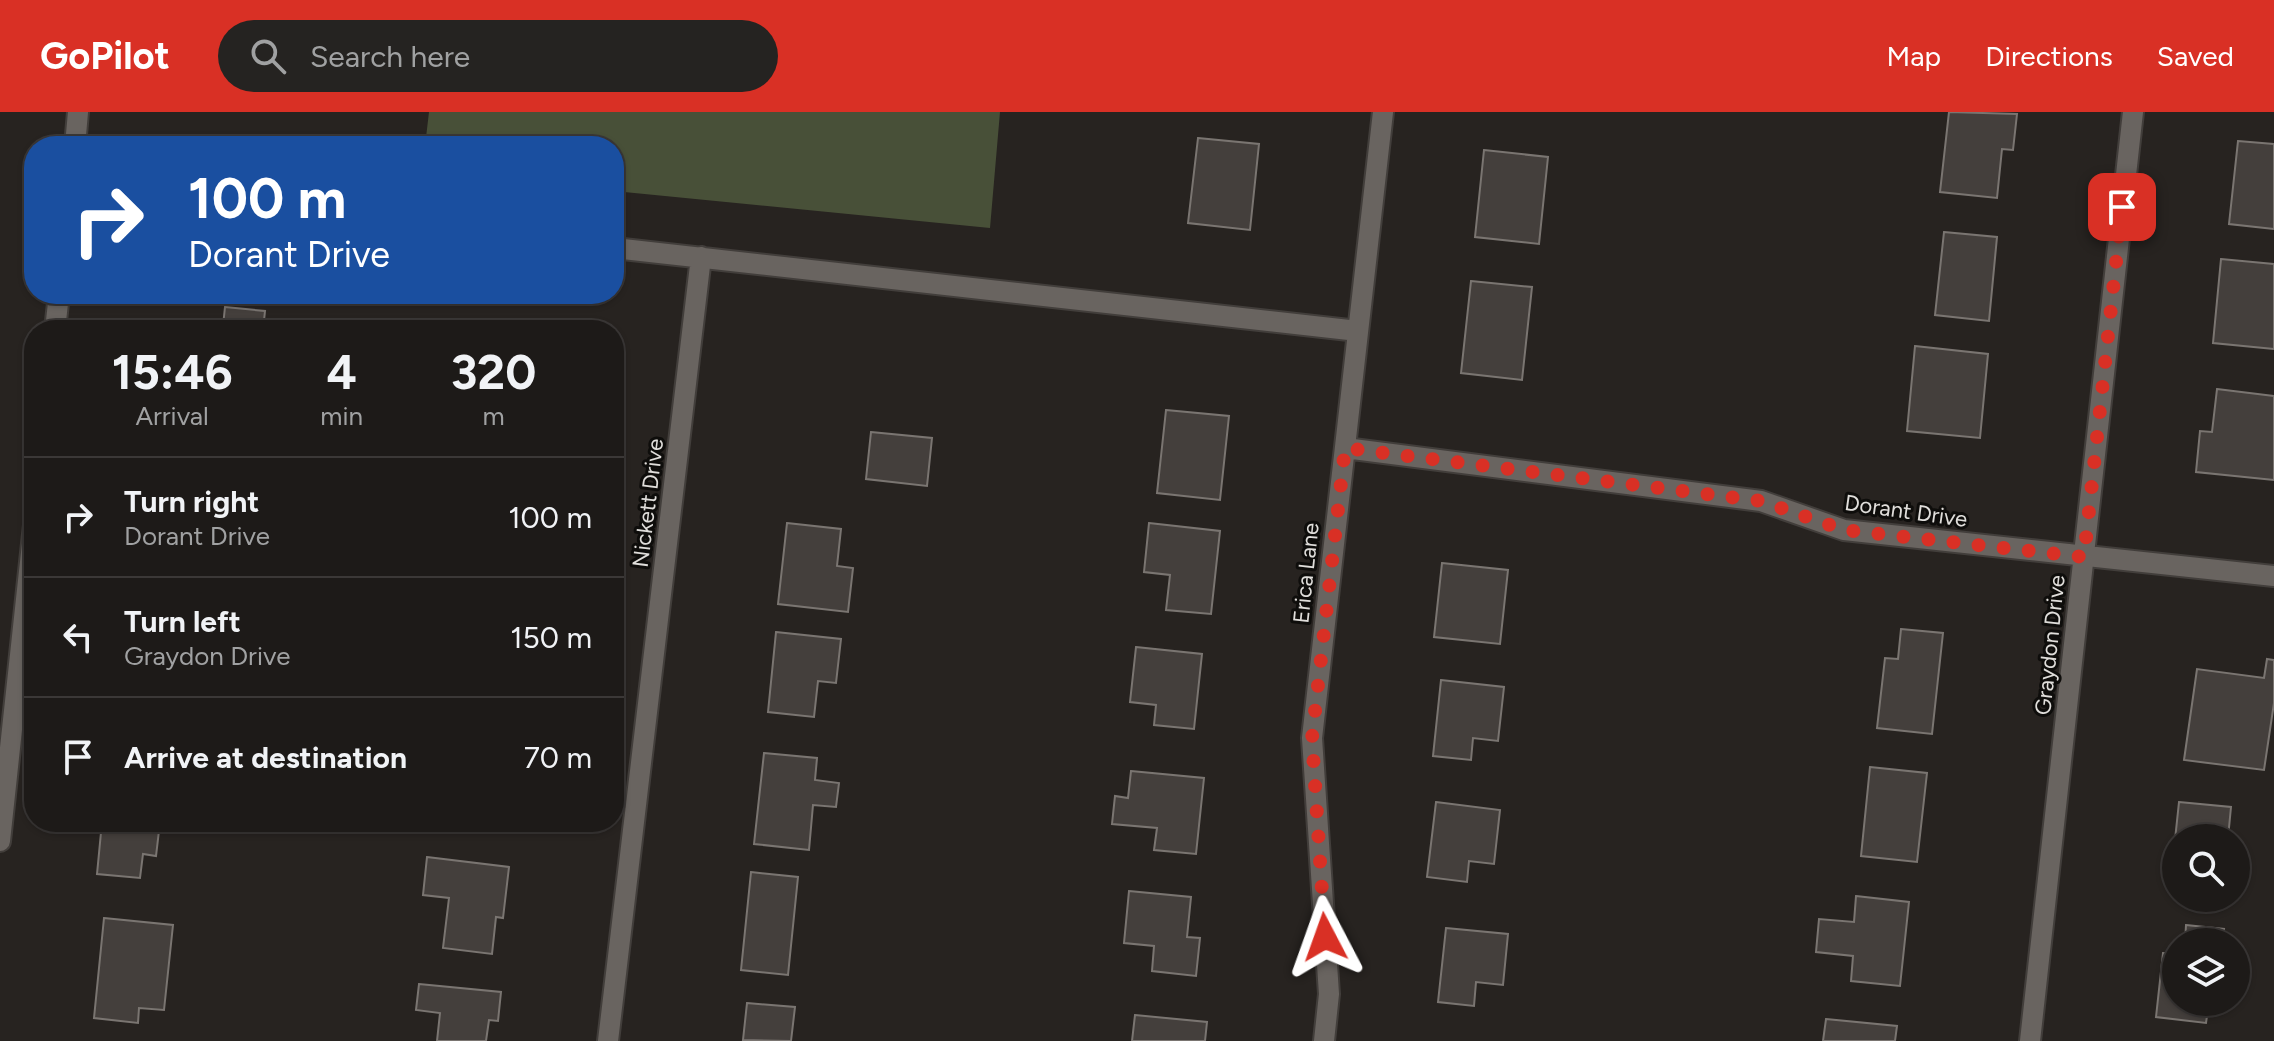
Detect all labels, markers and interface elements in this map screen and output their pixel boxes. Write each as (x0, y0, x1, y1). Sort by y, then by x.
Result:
search box (218, 20, 778, 92)
text: GoPilot (40, 33, 170, 79)
icon: search (246, 34, 290, 78)
text: Search here (310, 38, 470, 75)
text: Map (1887, 39, 1941, 73)
text: Directions (1985, 39, 2113, 73)
text: Saved (2157, 39, 2234, 73)
text: 100 m (188, 165, 346, 232)
icon: right (56, 168, 160, 272)
pin (2088, 173, 2156, 241)
icon: arrive (2100, 185, 2144, 229)
text: Dorant Drive (188, 233, 390, 276)
text: 15:46 (112, 343, 233, 401)
text: 4 (326, 343, 357, 401)
text: 320 (451, 343, 536, 401)
text: Arrival (135, 400, 209, 432)
text: min (320, 400, 363, 432)
text: m (482, 400, 505, 432)
street label: Nickett Drive (627, 437, 669, 569)
text: Turn right (124, 483, 259, 520)
street label: Dorant Drive (1843, 489, 1969, 533)
icon: right (56, 495, 100, 539)
text: 100 m (508, 499, 592, 536)
text: Dorant Drive (124, 520, 270, 552)
street label: Erica Lane (1287, 521, 1325, 625)
street label: Graydon Drive (2029, 574, 2071, 716)
text: Turn left (124, 603, 241, 640)
icon: left (56, 615, 100, 659)
text: 150 m (510, 619, 592, 656)
text: Graydon Drive (124, 640, 290, 672)
icon: arrive (56, 735, 100, 779)
text: Arrive at destination (124, 739, 407, 776)
text: 70 m (524, 739, 592, 776)
map controls (2162, 824, 2250, 1016)
button: search (2162, 824, 2250, 912)
position arrow (1283, 895, 1367, 979)
button: layers (2162, 928, 2250, 1016)

